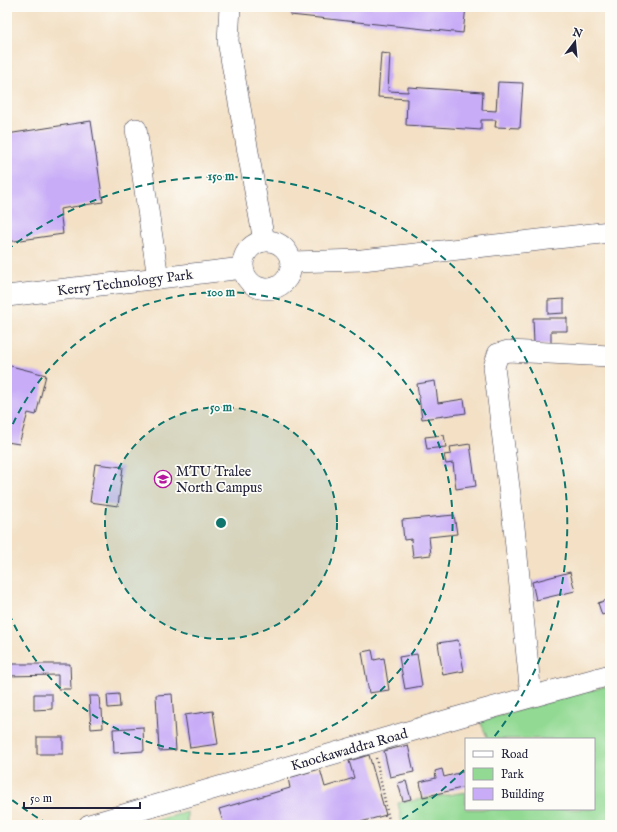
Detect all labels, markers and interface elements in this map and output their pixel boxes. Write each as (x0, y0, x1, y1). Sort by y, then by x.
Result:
north arrow (555, 22, 595, 62)
text: N (570, 25, 584, 42)
text: 150 m (208, 169, 235, 184)
street label: Kerry Technology Park (56, 266, 194, 300)
text: 100 m (207, 285, 236, 300)
text: 50 m (210, 400, 233, 415)
place label: MTU Tralee North Campus (176, 463, 262, 497)
school or university icon: MTU Tralee North Campus (153, 469, 173, 489)
centre of rings (214, 516, 228, 530)
street label: Knockawaddra Road (289, 725, 410, 775)
legend (465, 738, 595, 810)
text: Road (501, 747, 529, 762)
text: Park (501, 767, 524, 782)
scale bar (24, 784, 140, 810)
text: Building (501, 787, 545, 802)
text: 50 m (30, 791, 52, 806)

